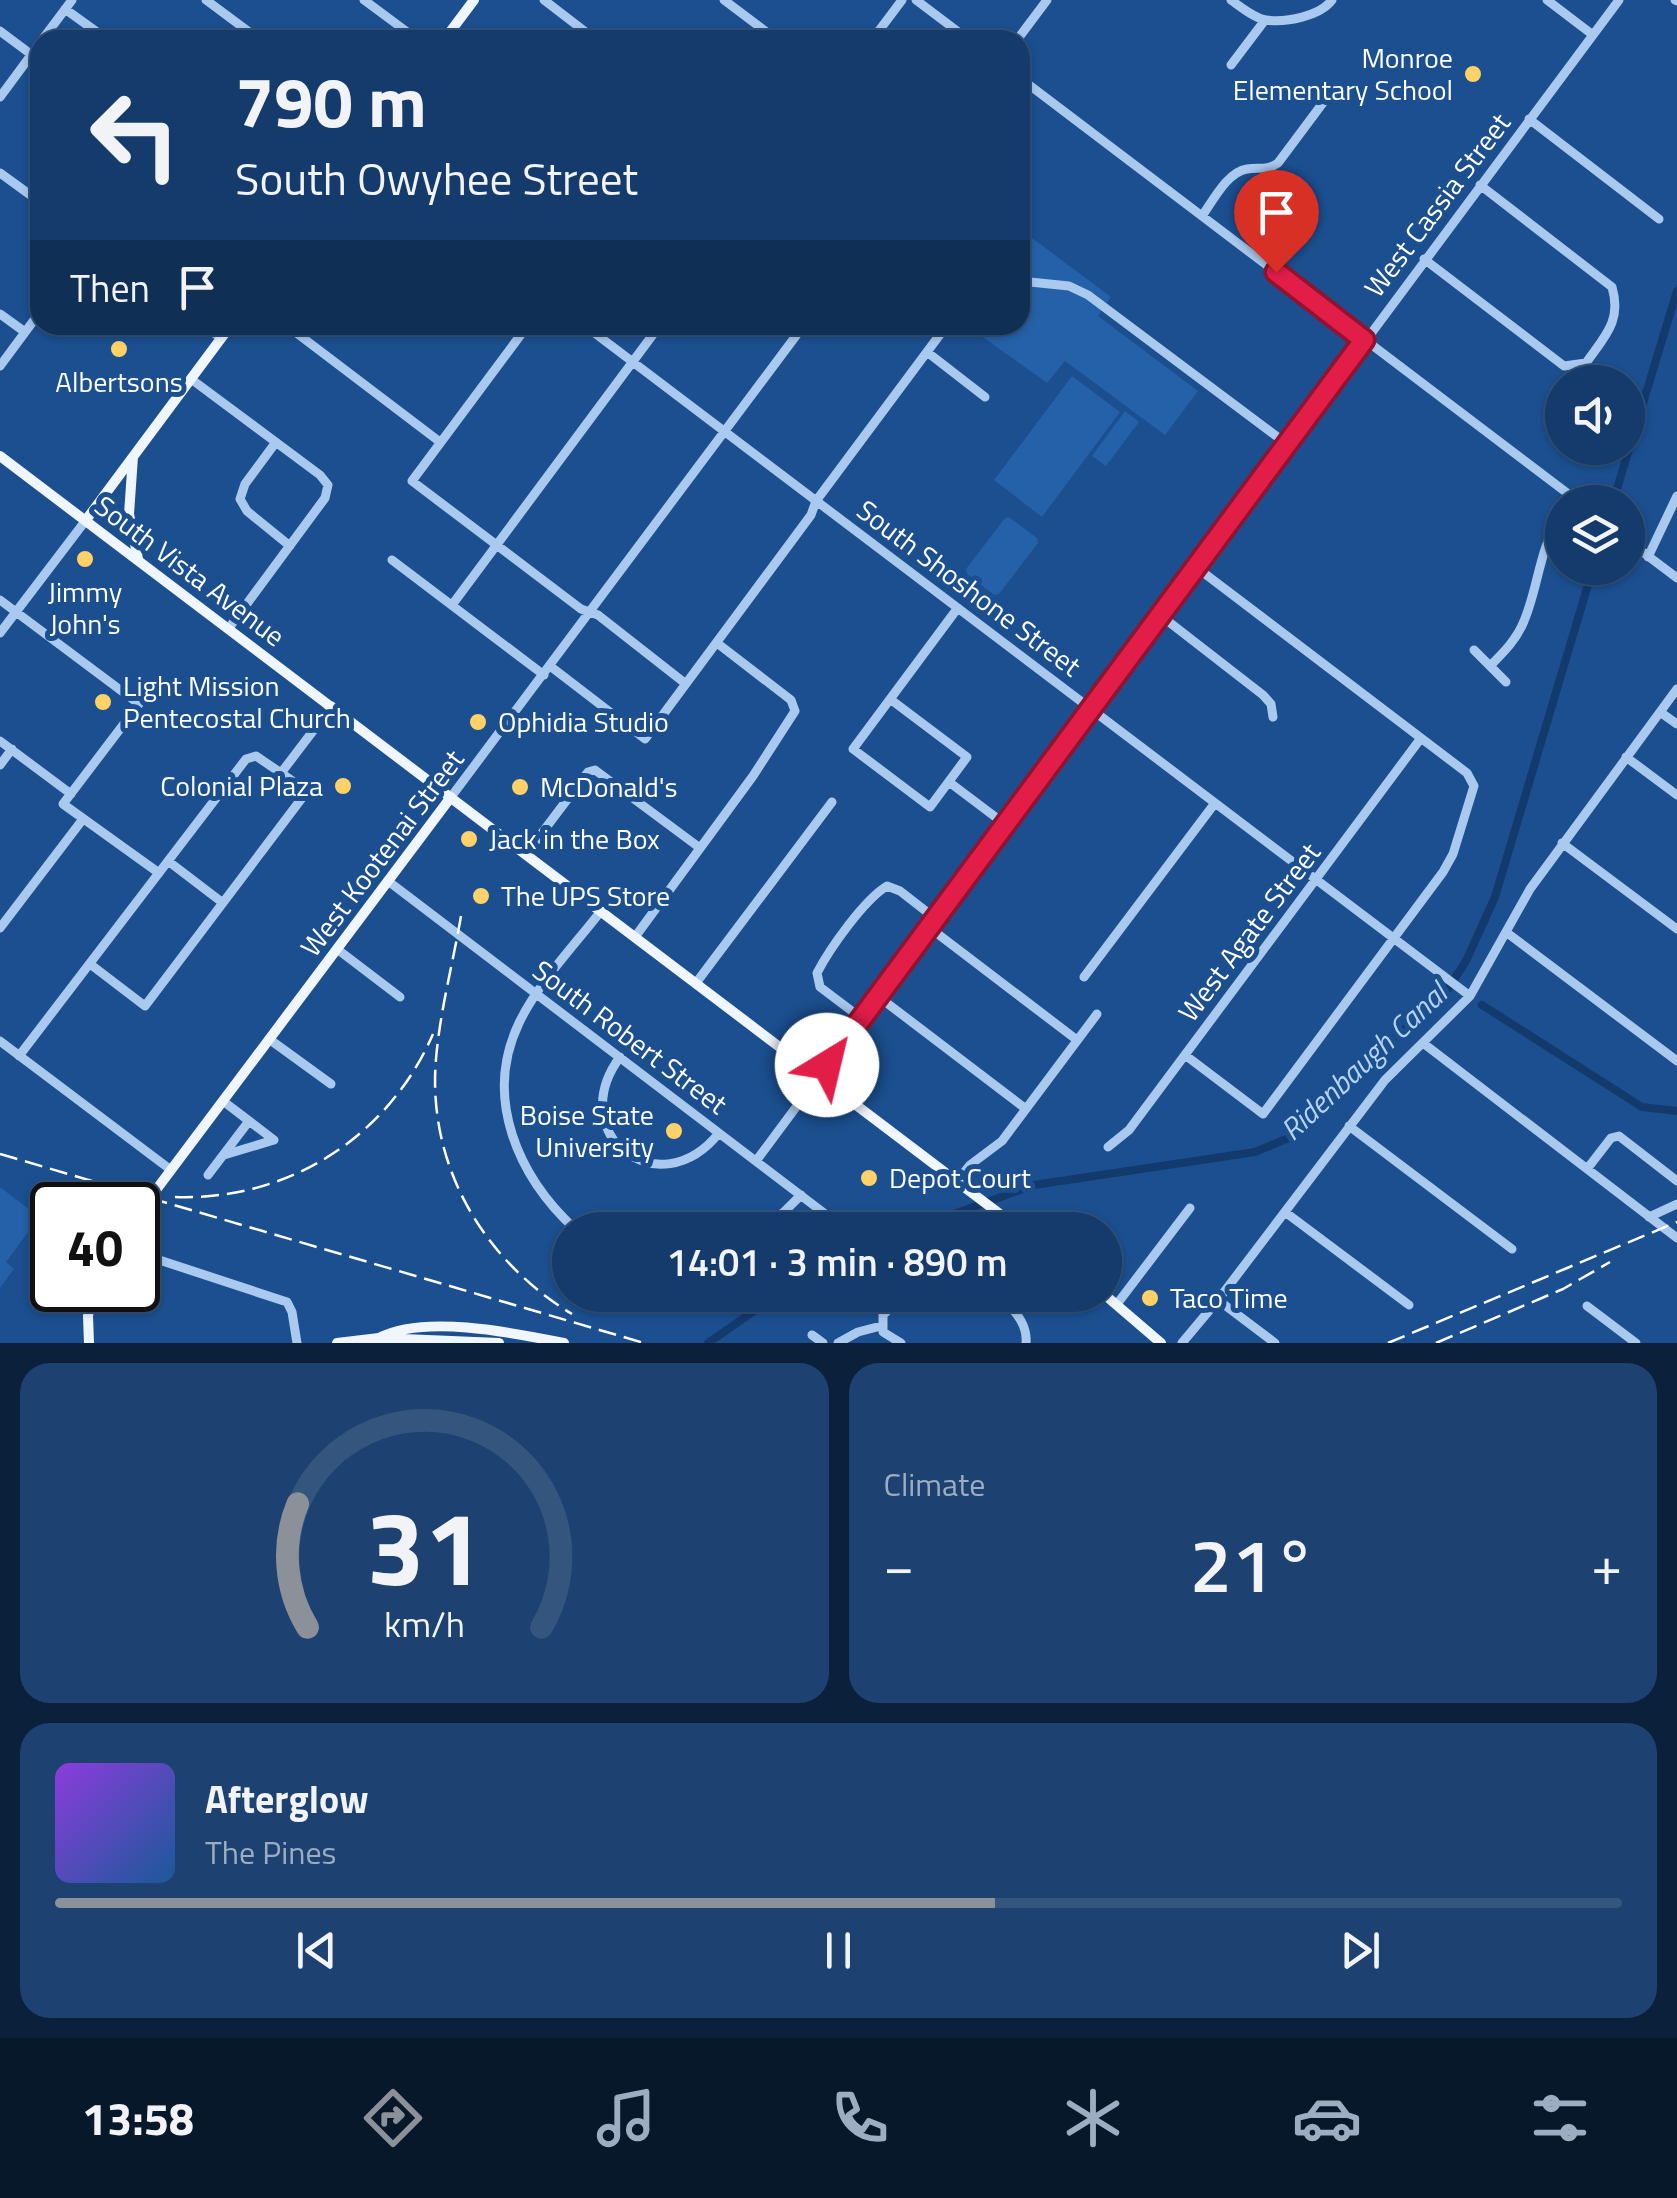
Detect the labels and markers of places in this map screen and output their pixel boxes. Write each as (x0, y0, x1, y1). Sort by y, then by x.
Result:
place label: Monroe Elementary School (1233, 36, 1453, 111)
marker: Monroe Elementary School (1462, 63, 1484, 85)
pin (1234, 170, 1319, 273)
marker: Albertsons (108, 338, 130, 360)
place label: Albertsons (55, 360, 183, 403)
marker: Jimmy John's (74, 548, 96, 570)
place label: Jimmy John's (48, 570, 122, 645)
place label: Light Mission Pentecostal Church (123, 664, 351, 739)
marker: Light Mission Pentecostal Church (92, 691, 114, 713)
place label: Ophidia Studio (498, 700, 669, 743)
marker: Ophidia Studio (467, 711, 489, 733)
place label: Colonial Plaza (160, 764, 323, 807)
place label: McDonald's (540, 765, 677, 808)
marker: Colonial Plaza (332, 775, 354, 797)
marker: McDonald's (509, 776, 531, 798)
place label: Jack in the Box (489, 817, 660, 860)
marker: Jack in the Box (458, 828, 480, 850)
place label: The UPS Store (501, 874, 670, 917)
marker: The UPS Store (470, 885, 492, 907)
place label: Boise State University (520, 1093, 654, 1168)
marker: Boise State University (663, 1120, 685, 1142)
place label: Depot Court (889, 1156, 1031, 1199)
marker: Depot Court (858, 1167, 880, 1189)
place label: Taco Time (1170, 1276, 1288, 1319)
marker: Taco Time (1139, 1287, 1161, 1309)

